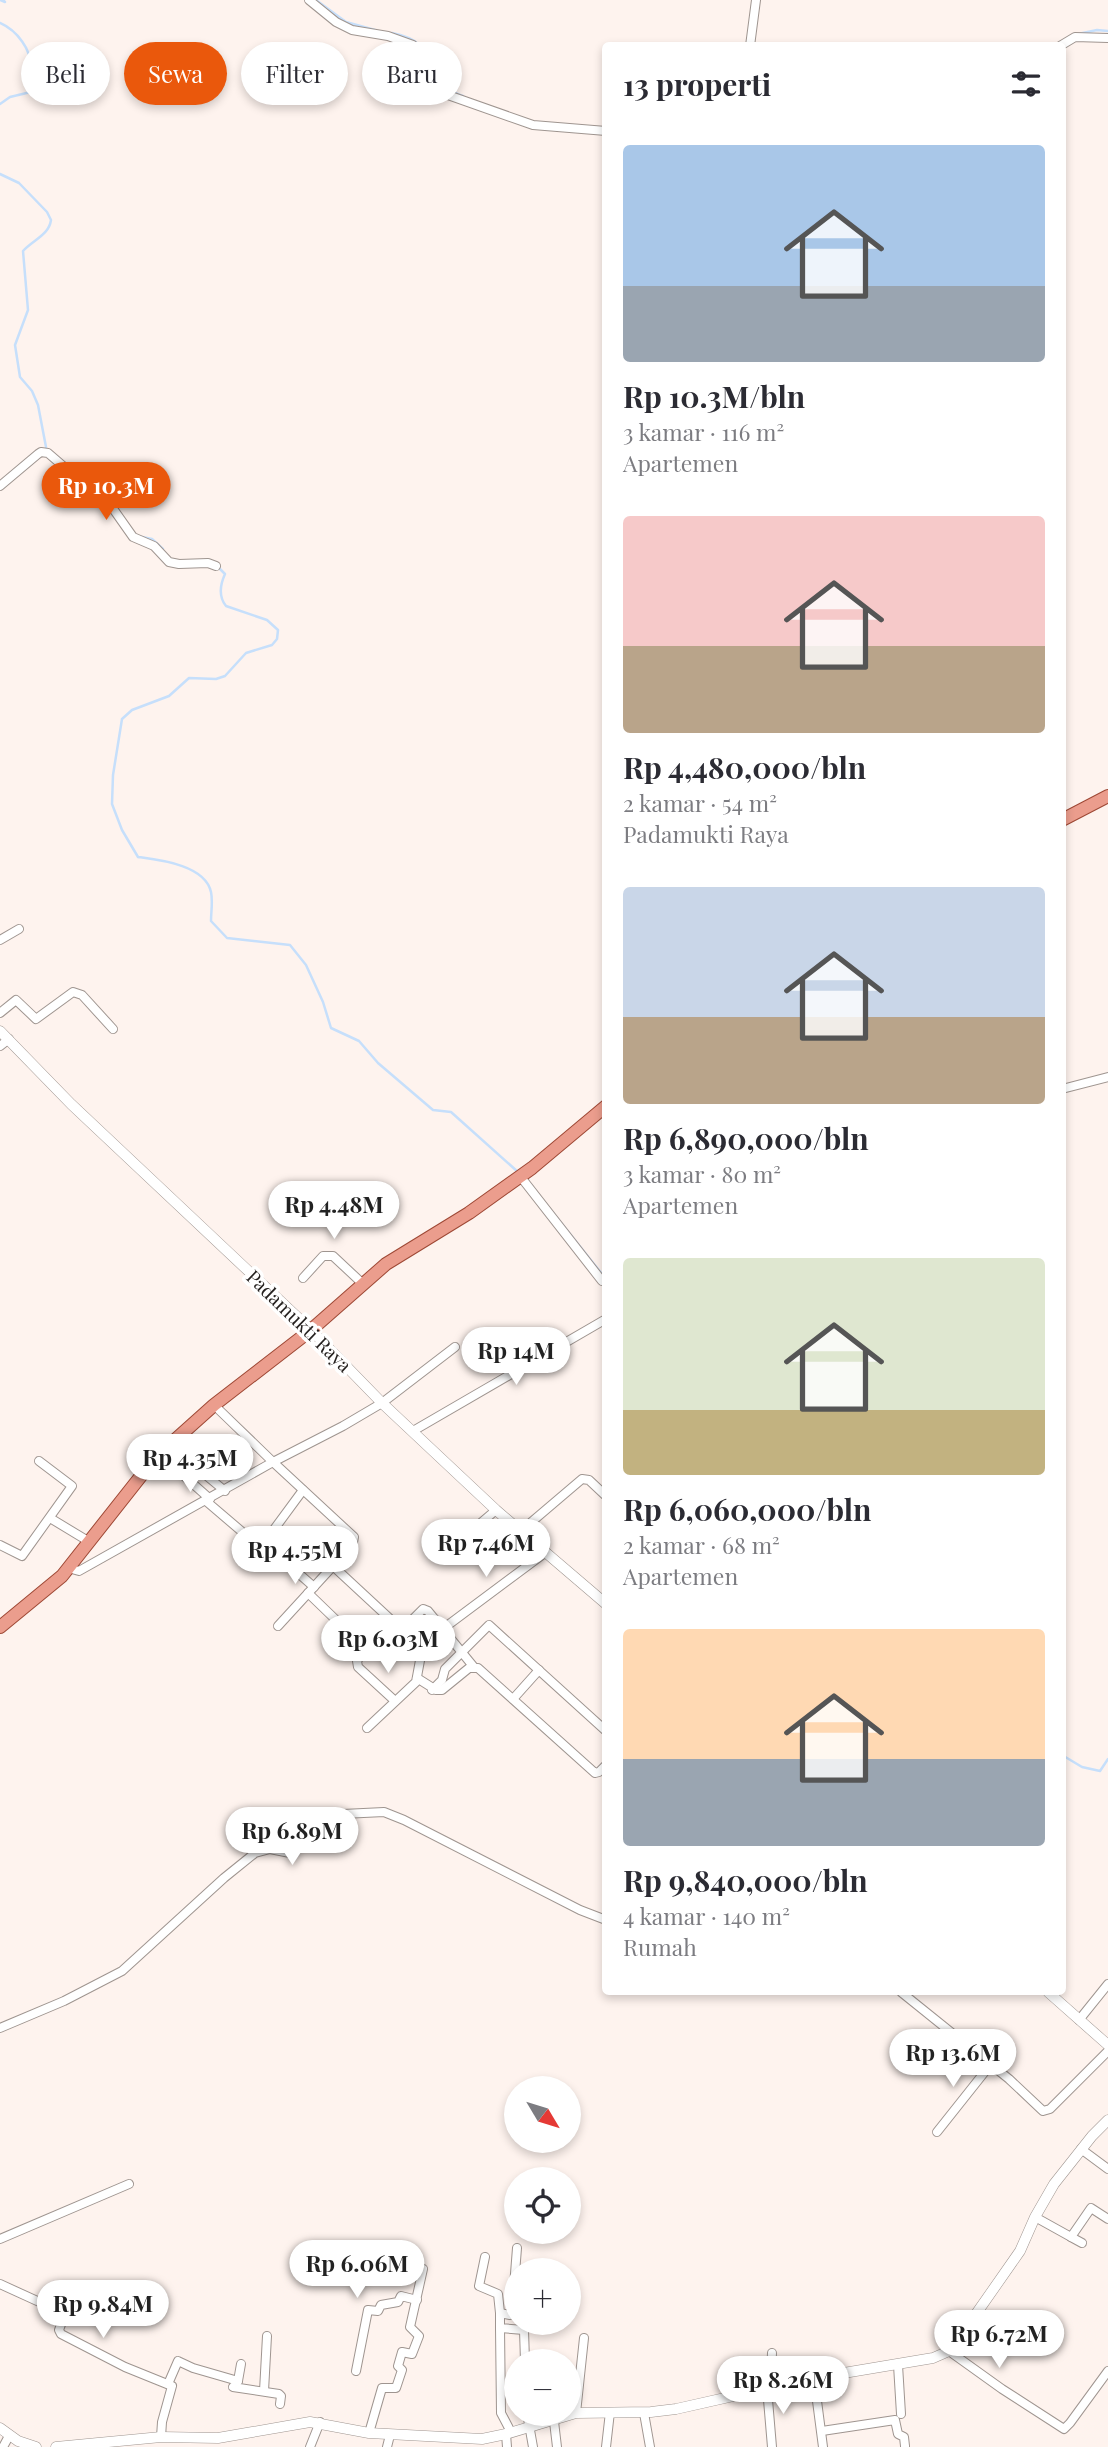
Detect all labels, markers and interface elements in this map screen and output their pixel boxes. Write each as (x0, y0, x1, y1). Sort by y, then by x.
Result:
chip: Beli (21, 42, 110, 105)
chip: Sewa (124, 42, 227, 105)
chip: Filter (241, 42, 348, 105)
chip: Baru (362, 42, 462, 105)
text: 13 properti (623, 64, 771, 104)
icon: filters (1007, 65, 1045, 103)
icon: home (771, 191, 897, 317)
text: Rp 10.3M/bln (623, 376, 805, 416)
text: 3 kamar · 116 m² (623, 416, 784, 447)
text: Apartemen (623, 447, 738, 478)
pin: Rp 10.3M (34, 462, 178, 522)
text: Rp 10.3M (58, 469, 154, 500)
icon: home (771, 562, 897, 688)
text: Rp 4,480,000/bln (623, 747, 866, 787)
text: 2 kamar · 54 m² (623, 787, 777, 818)
text: Padamukti Raya (623, 818, 789, 849)
icon: home (771, 933, 897, 1059)
text: Rp 6,890,000/bln (623, 1118, 869, 1158)
text: 3 kamar · 80 m² (623, 1158, 781, 1189)
pin: Rp 4.48M (262, 1182, 406, 1241)
text: Rp 4.48M (284, 1188, 384, 1219)
text: Apartemen (623, 1189, 738, 1220)
street label: Padamukti Raya (241, 1263, 358, 1378)
icon: home (771, 1304, 897, 1430)
pin: Rp 14M (459, 1328, 573, 1387)
text: Rp 14M (477, 1334, 555, 1365)
pin: Rp 4.35M (118, 1434, 262, 1494)
text: Rp 4.35M (142, 1441, 238, 1472)
text: Rp 6,060,000/bln (623, 1489, 872, 1529)
pin: Rp 7.46M (414, 1520, 558, 1579)
pin: Rp 4.55M (223, 1526, 367, 1586)
text: Rp 7.46M (437, 1526, 535, 1557)
text: 2 kamar · 68 m² (623, 1529, 780, 1560)
text: Rp 4.55M (247, 1533, 343, 1564)
text: Apartemen (623, 1560, 738, 1591)
pin: Rp 6.03M (316, 1616, 460, 1675)
text: Rp 6.03M (337, 1622, 439, 1653)
icon: home (771, 1675, 897, 1801)
pin: Rp 6.89M (220, 1808, 364, 1867)
text: Rp 6.89M (241, 1814, 343, 1845)
text: Rp 9,840,000/bln (623, 1860, 868, 1900)
text: 4 kamar · 140 m² (623, 1900, 790, 1931)
text: Rumah (623, 1931, 697, 1962)
pin: Rp 13.6M (881, 2030, 1025, 2089)
text: Rp 13.6M (905, 2036, 1001, 2067)
north arrow (504, 2076, 581, 2152)
map controls (504, 2076, 581, 2426)
button: locate (504, 2167, 581, 2244)
pin: Rp 6.06M (285, 2240, 429, 2300)
text: Rp 6.06M (305, 2247, 409, 2278)
button: + (504, 2258, 581, 2335)
pin: Rp 9.84M (31, 2280, 175, 2340)
text: Rp 9.84M (53, 2287, 153, 2318)
pin: Rp 6.72M (927, 2310, 1071, 2370)
text: Rp 6.72M (950, 2317, 1048, 2348)
button: − (504, 2349, 581, 2426)
pin: Rp 8.26M (711, 2356, 855, 2416)
text: Rp 8.26M (733, 2363, 833, 2394)

